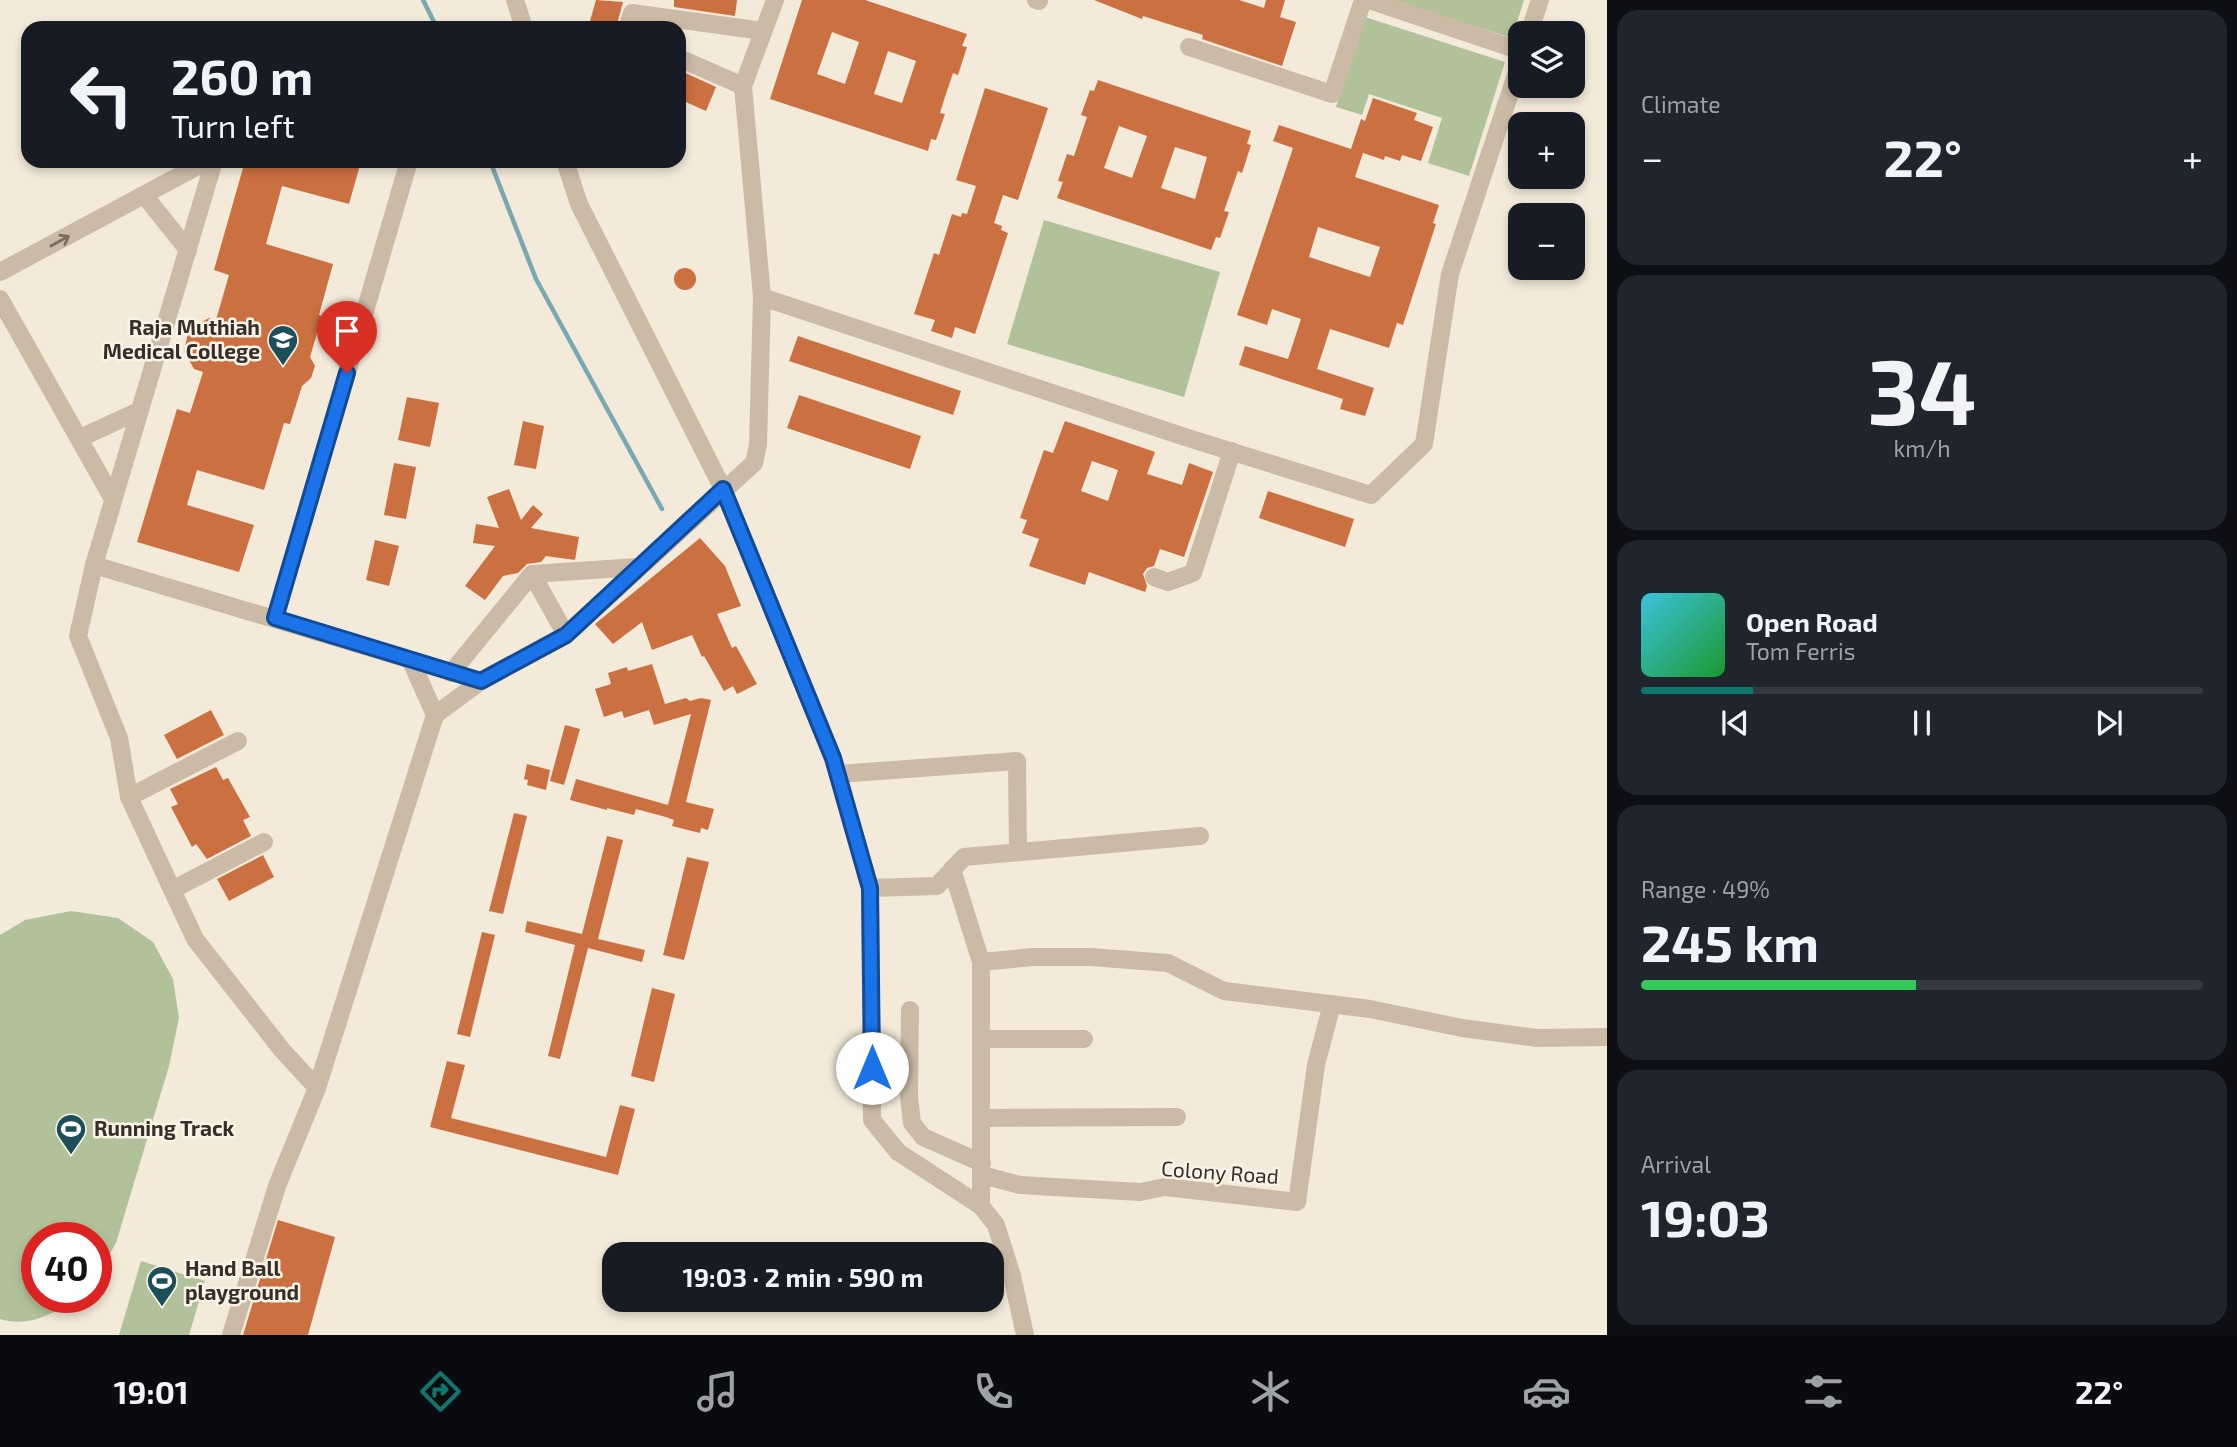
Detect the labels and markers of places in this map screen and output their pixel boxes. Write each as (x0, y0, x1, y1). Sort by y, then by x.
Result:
pin (317, 301, 377, 373)
place label: Raja Muthiah Medical College (103, 314, 260, 363)
school or university icon: Raja Muthiah Medical College (266, 323, 300, 367)
sports icon: Running Track (54, 1112, 88, 1156)
place label: Running Track (94, 1115, 235, 1140)
place label: Hand Ball playground (185, 1255, 299, 1305)
sports icon: Hand Ball playground (145, 1264, 179, 1308)

